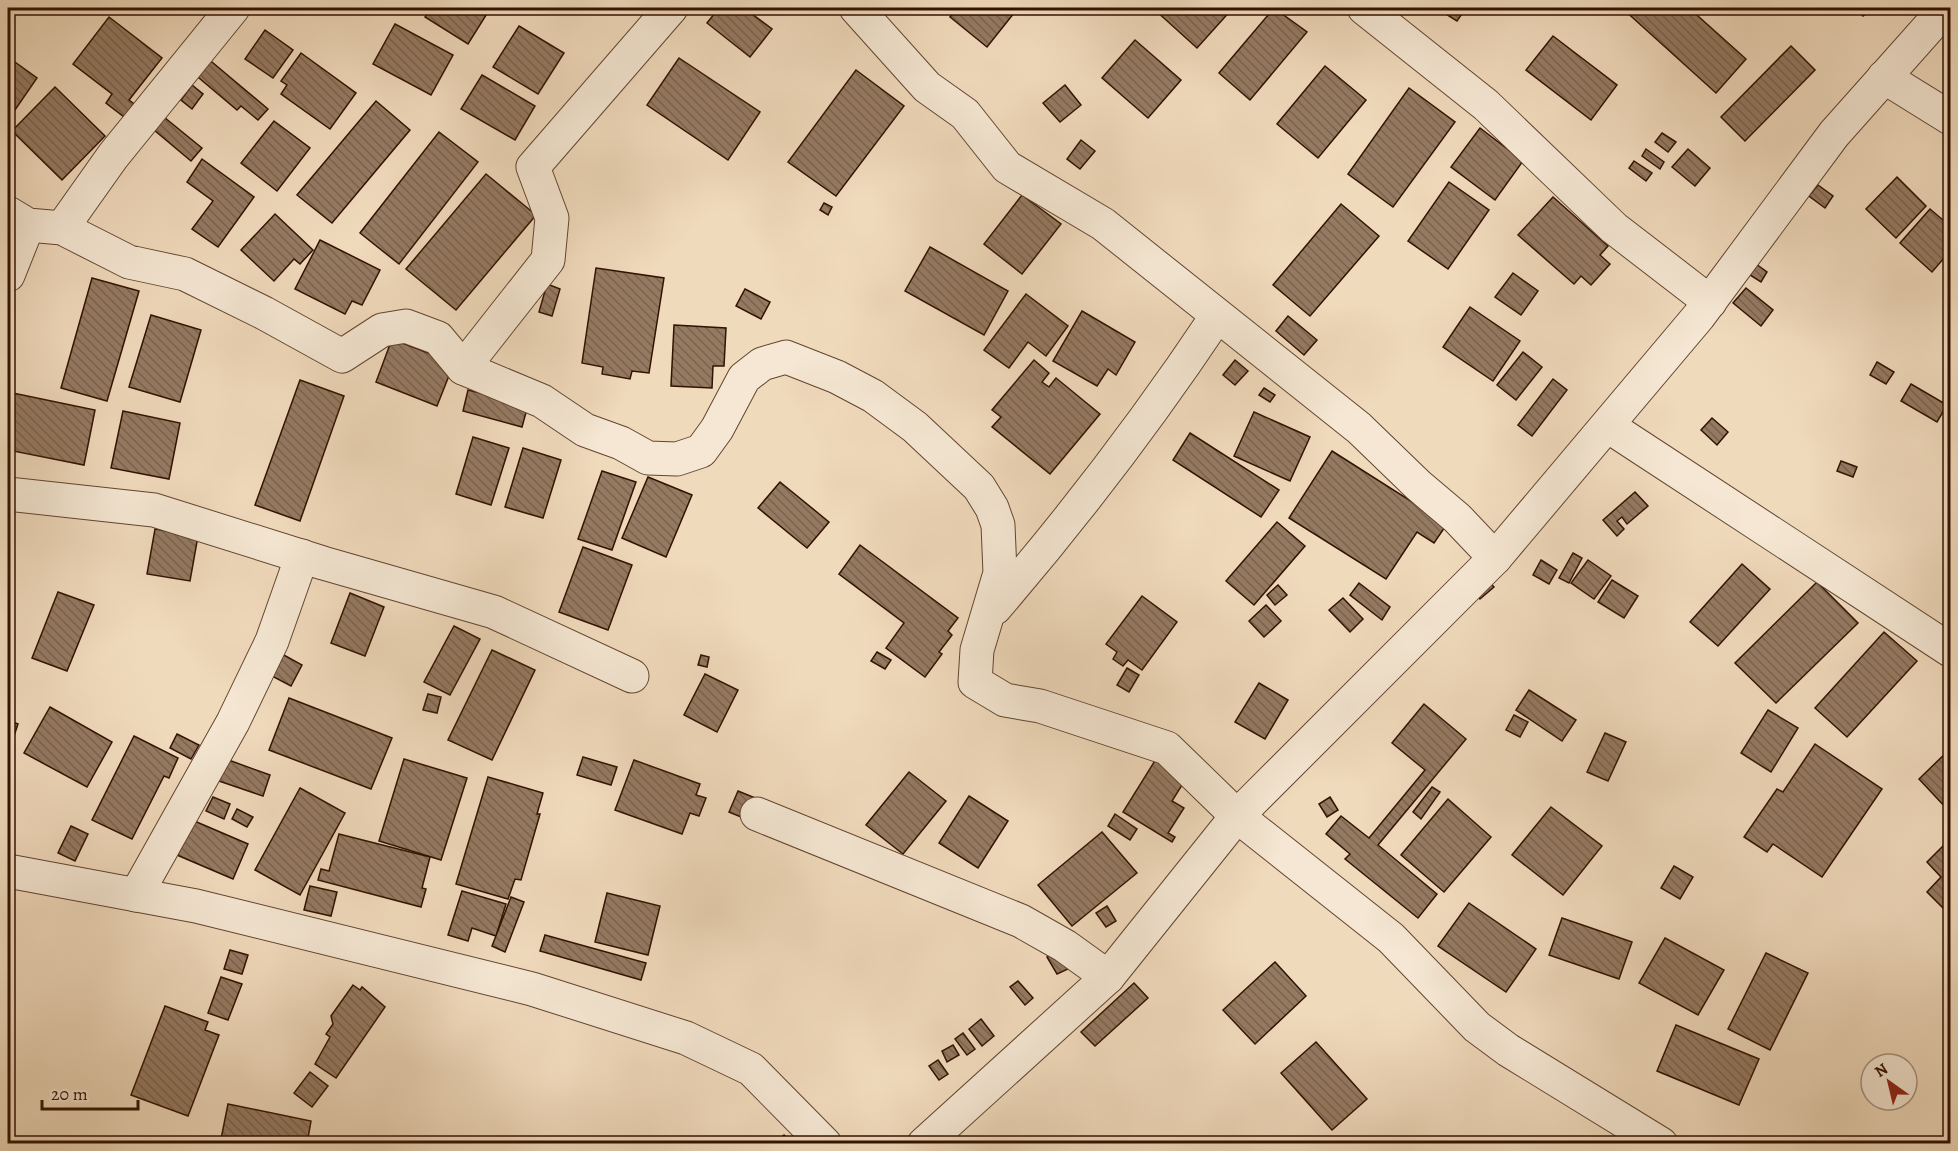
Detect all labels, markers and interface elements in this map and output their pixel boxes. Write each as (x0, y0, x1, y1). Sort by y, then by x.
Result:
north arrow (1859, 1052, 1919, 1112)
text: N (1870, 1058, 1892, 1083)
scale bar (42, 1073, 138, 1111)
text: 20 m (51, 1082, 88, 1106)

